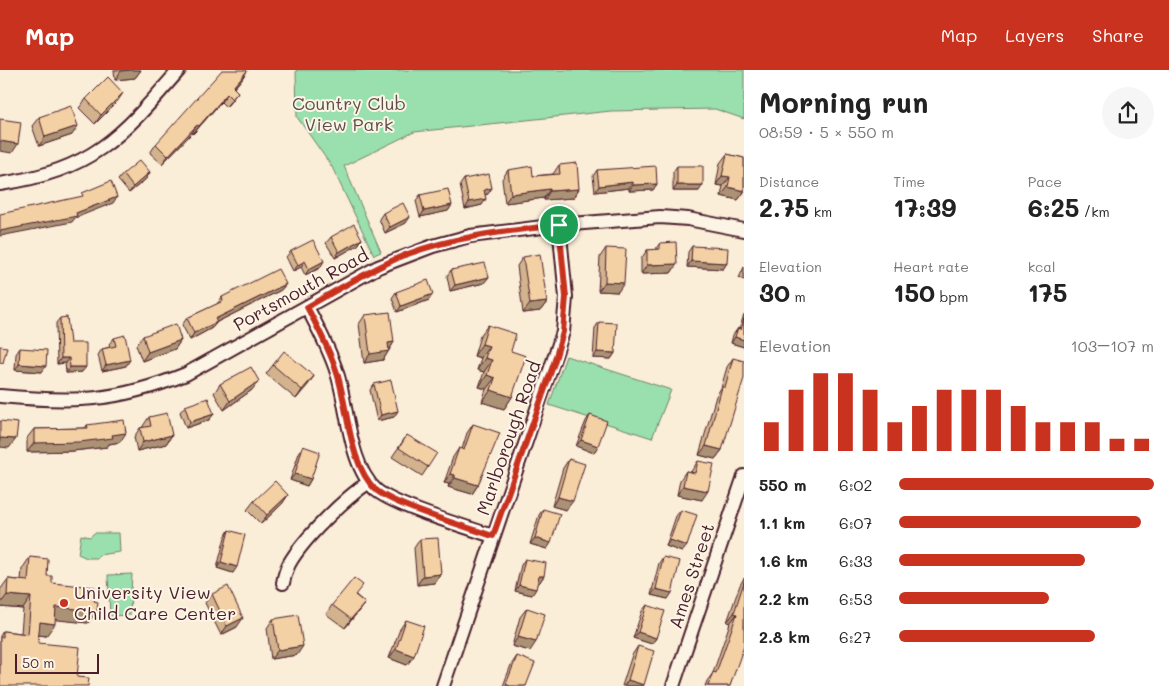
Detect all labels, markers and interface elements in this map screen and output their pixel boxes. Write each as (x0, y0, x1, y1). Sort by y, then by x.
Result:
text: Map (25, 20, 74, 51)
text: Map (941, 23, 977, 47)
text: Layers (1005, 23, 1064, 47)
text: Share (1092, 23, 1144, 47)
text: Morning run (759, 84, 928, 120)
button: share (1102, 87, 1154, 139)
park label: Country Club View Park (292, 91, 406, 136)
text: 08:59 · 5 × 550 m (759, 121, 894, 142)
text: Distance (759, 172, 819, 191)
text: Time (893, 172, 925, 191)
text: Pace (1028, 172, 1062, 191)
text: 2.75 (759, 191, 809, 223)
text: 17:39 (893, 191, 956, 223)
text: 6:25 (1028, 191, 1079, 223)
text: km (809, 202, 832, 221)
text: /km (1079, 202, 1110, 221)
pin (538, 204, 580, 246)
icon: arrive (545, 211, 573, 239)
street label: Portsmouth Road (229, 242, 372, 336)
text: Elevation (759, 257, 822, 276)
text: Heart rate (893, 257, 969, 276)
text: kcal (1028, 257, 1056, 276)
text: 30 (759, 276, 790, 308)
text: 150 (893, 276, 935, 308)
text: 175 (1028, 276, 1067, 308)
text: m (790, 287, 806, 306)
text: bpm (935, 287, 968, 306)
text: Elevation (759, 335, 831, 356)
text: 103–107 m (1071, 335, 1154, 356)
street label: Marlborough Road (470, 357, 546, 518)
text: 550 m (759, 474, 806, 495)
text: 6:02 (839, 474, 872, 495)
text: 1.1 km (759, 512, 805, 533)
text: 6:07 (839, 512, 872, 533)
street label: Ames Street (663, 520, 719, 632)
text: 1.6 km (759, 550, 808, 571)
text: 6:33 (839, 550, 872, 571)
place label: University View Child Care Center (74, 580, 236, 625)
text: 2.2 km (759, 588, 809, 609)
text: 6:53 (839, 588, 872, 609)
marker: University View Child Care Center (58, 597, 70, 609)
text: 2.8 km (759, 626, 810, 647)
text: 6:27 (839, 626, 871, 647)
scale bar (15, 651, 99, 674)
text: 50 m (22, 653, 54, 672)

